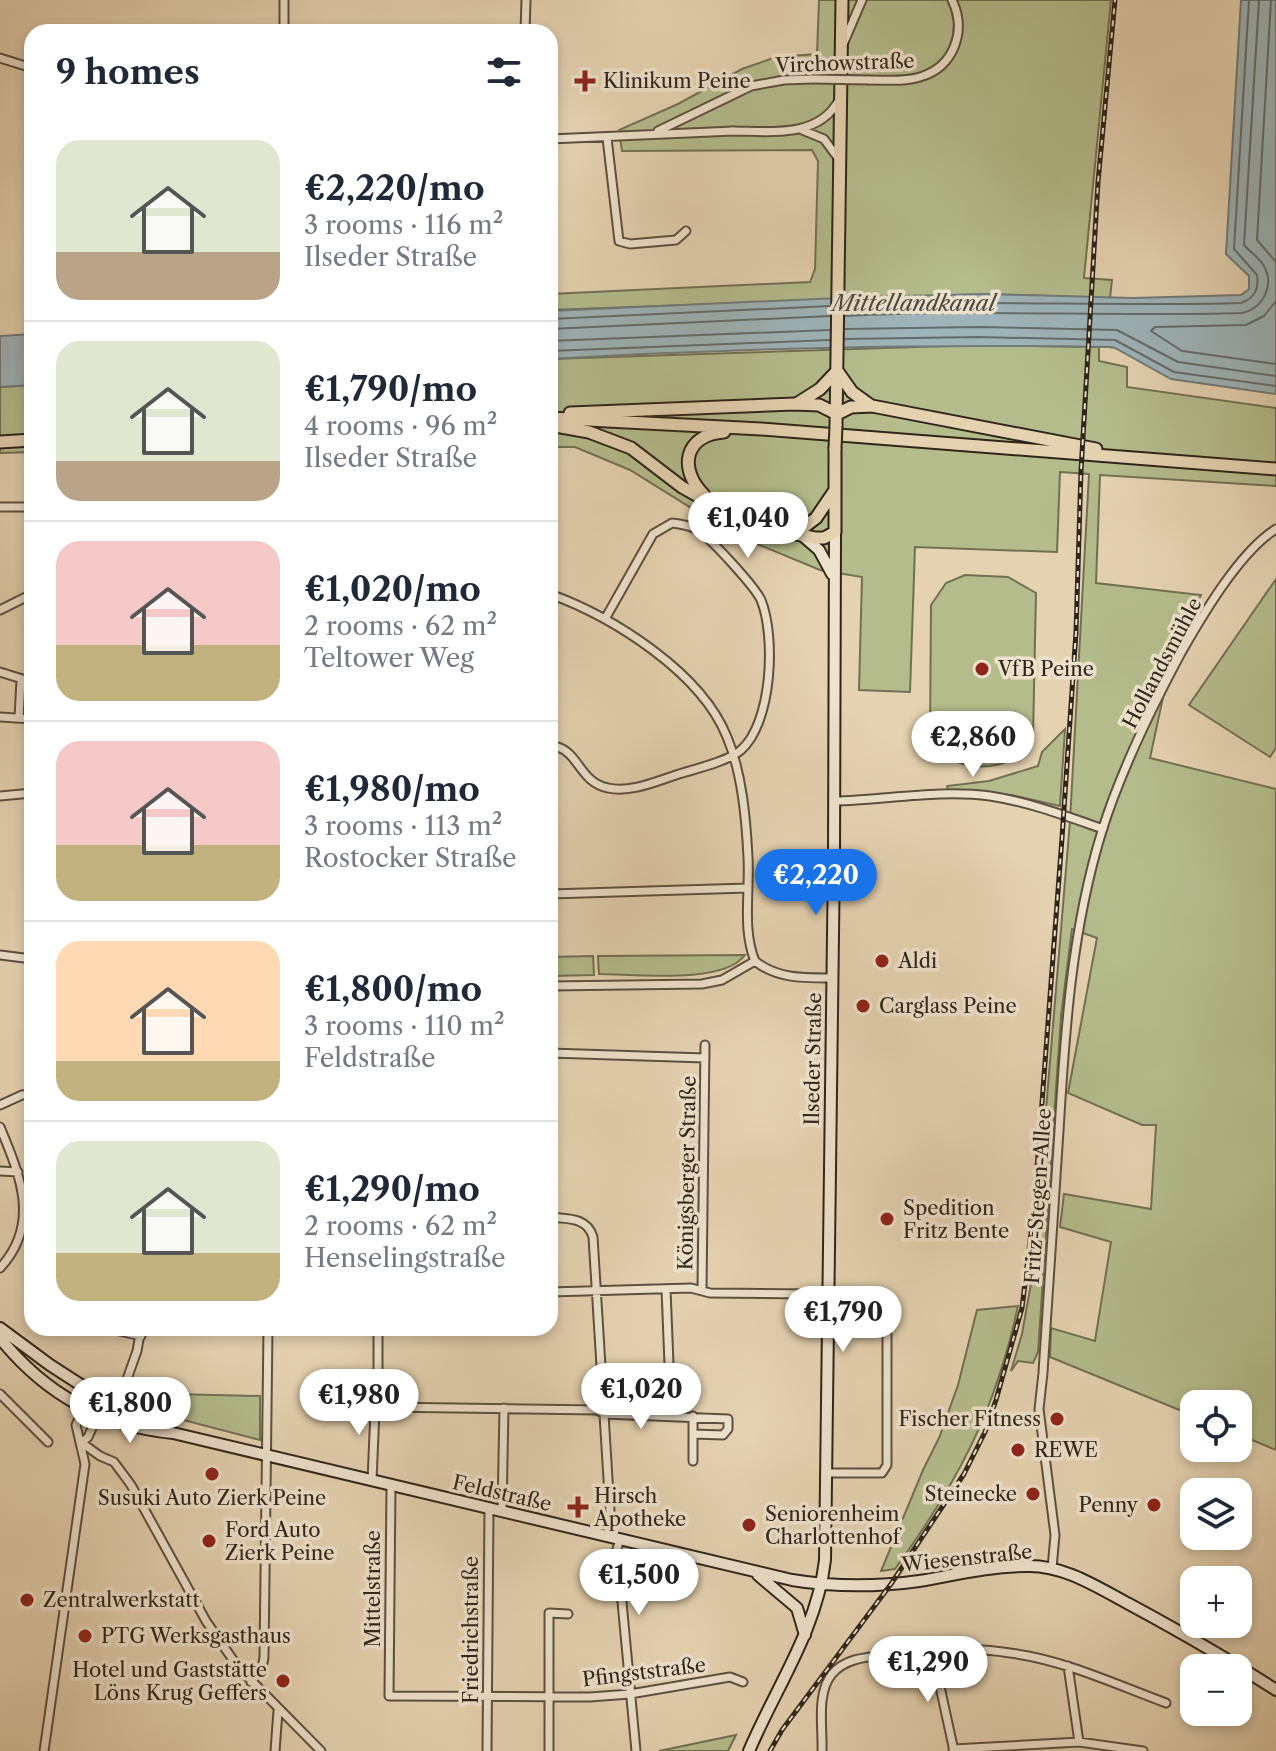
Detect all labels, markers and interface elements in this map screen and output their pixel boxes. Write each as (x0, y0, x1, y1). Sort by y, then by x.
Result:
street label: Virchowstraße (774, 49, 915, 77)
icon: filters (482, 50, 526, 94)
text: 9 homes (56, 51, 200, 93)
place label: Klinikum Peine (603, 69, 751, 93)
marker: Klinikum Peine (574, 70, 596, 92)
text: €2,220/mo (304, 167, 485, 209)
icon: home (120, 172, 216, 268)
text: 3 rooms · 116 m² (304, 209, 503, 241)
text: Ilseder Straße (304, 241, 477, 273)
water label: Mittellandkanal (829, 290, 999, 317)
text: €1,790/mo (304, 368, 477, 410)
icon: home (120, 373, 216, 469)
text: 4 rooms · 96 m² (304, 410, 497, 442)
text: Ilseder Straße (304, 442, 477, 474)
pin: €1,040 (683, 492, 813, 560)
text: €1,040 (706, 502, 790, 534)
text: €1,020/mo (304, 568, 481, 610)
icon: home (120, 573, 216, 669)
street label: Hollandsmühle (1117, 593, 1207, 733)
text: 2 rooms · 62 m² (304, 610, 497, 642)
text: Teltower Weg (304, 642, 474, 674)
place label: VfB Peine (997, 657, 1094, 681)
marker: VfB Peine (973, 660, 991, 678)
pin: €2,860 (908, 711, 1038, 779)
text: €2,860 (929, 721, 1017, 753)
text: €1,980/mo (304, 768, 480, 810)
icon: home (120, 773, 216, 869)
text: 3 rooms · 113 m² (304, 810, 502, 842)
text: Rostocker Straße (304, 842, 517, 874)
pin: €2,220 (751, 849, 881, 917)
text: €2,220 (773, 859, 859, 891)
place label: Aldi (897, 949, 937, 973)
marker: Aldi (873, 952, 891, 970)
text: €1,800/mo (304, 968, 482, 1010)
icon: home (120, 973, 216, 1069)
street label: Ilseder Straße (800, 992, 826, 1126)
place label: Carglass Peine (879, 994, 1017, 1018)
marker: Carglass Peine (854, 997, 872, 1015)
text: 3 rooms · 110 m² (304, 1010, 505, 1042)
text: Feldstraße (304, 1042, 435, 1074)
street label: Königsberger Straße (673, 1075, 701, 1271)
street label: Fritz-Stegen-Allee (1020, 1107, 1056, 1285)
text: €1,290/mo (304, 1168, 480, 1210)
icon: home (120, 1173, 216, 1269)
place label: Spedition Fritz Bente (903, 1196, 1009, 1243)
text: 2 rooms · 62 m² (304, 1210, 497, 1242)
marker: Spedition Fritz Bente (878, 1210, 896, 1228)
text: Henselingstraße (304, 1242, 506, 1274)
pin: €1,790 (778, 1286, 908, 1354)
text: €1,790 (803, 1296, 883, 1328)
pin: €1,020 (576, 1363, 706, 1431)
pin: €1,980 (294, 1369, 424, 1437)
text: €1,020 (599, 1373, 683, 1405)
pin: €1,800 (65, 1377, 195, 1445)
text: €1,980 (318, 1379, 400, 1411)
text: €1,800 (88, 1387, 172, 1419)
map controls (1180, 1390, 1252, 1726)
button: locate (1180, 1390, 1252, 1462)
place label: Fischer Fitness (898, 1407, 1041, 1431)
marker: Fischer Fitness (1048, 1410, 1066, 1428)
place label: REWE (1034, 1438, 1098, 1462)
marker: REWE (1009, 1441, 1027, 1459)
marker: Susuki Auto Zierk Peine (203, 1465, 221, 1483)
street label: Feldstraße (450, 1470, 554, 1516)
button: layers (1180, 1478, 1252, 1550)
place label: Steinecke (924, 1482, 1017, 1506)
place label: Hirsch Apotheke (593, 1484, 686, 1531)
marker: Steinecke (1024, 1485, 1042, 1503)
place label: Susuki Auto Zierk Peine (98, 1486, 326, 1510)
place label: Penny (1078, 1493, 1139, 1517)
marker: Penny (1145, 1496, 1163, 1514)
marker: Hirsch Apotheke (569, 1498, 587, 1516)
place label: Seniorenheim Charlottenhof (765, 1502, 903, 1549)
marker: Seniorenheim Charlottenhof (740, 1516, 758, 1534)
place label: Ford Auto Zierk Peine (225, 1518, 334, 1565)
street label: Mittelstraße (361, 1530, 385, 1648)
marker: Ford Auto Zierk Peine (200, 1532, 218, 1550)
street label: Wiesenstraße (899, 1539, 1034, 1577)
pin: €1,500 (574, 1549, 704, 1617)
street label: Friedrichstraße (459, 1556, 483, 1704)
text: €1,500 (598, 1559, 680, 1591)
button: + (1180, 1566, 1252, 1638)
place label: Zentralwerkstatt (43, 1588, 199, 1612)
marker: Zentralwerkstatt (18, 1591, 36, 1609)
place label: PTG Werksgasthaus (101, 1624, 291, 1648)
marker: PTG Werksgasthaus (76, 1627, 94, 1645)
pin: €1,290 (863, 1636, 993, 1704)
text: €1,290 (887, 1646, 969, 1678)
street label: Pfingststraße (581, 1653, 707, 1691)
button: − (1180, 1654, 1252, 1726)
place label: Hotel und Gaststätte Löns Krug Geffers (72, 1658, 267, 1705)
marker: Hotel und Gaststätte Löns Krug Geffers (274, 1672, 292, 1690)

